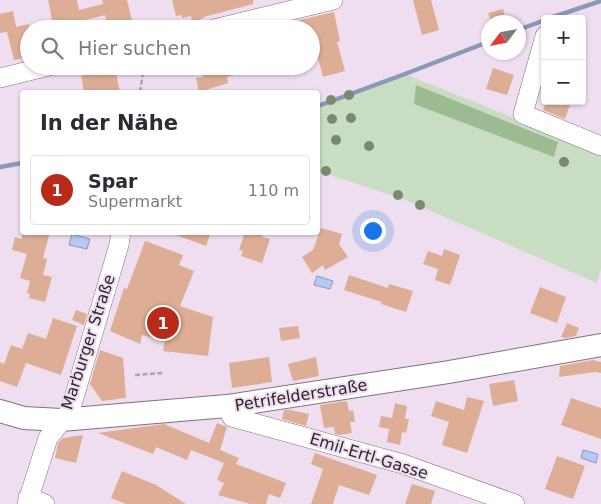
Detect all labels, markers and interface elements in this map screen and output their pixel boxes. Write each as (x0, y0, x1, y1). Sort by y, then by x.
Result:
north arrow (481, 15, 526, 60)
map controls (541, 15, 586, 105)
button: + (541, 15, 586, 60)
search box (20, 20, 320, 75)
icon: search (38, 34, 66, 62)
text: Hier suchen (78, 37, 191, 59)
button: − (541, 60, 586, 105)
text: In der Nähe (40, 111, 178, 135)
text: Spar (88, 170, 137, 192)
text: 1 (51, 181, 63, 200)
text: 110 m (248, 181, 299, 200)
text: Supermarkt (88, 192, 182, 211)
your location (360, 218, 386, 244)
street label: Marburger Straße (57, 272, 119, 412)
pin: 1 (147, 304, 179, 342)
street label: Petrifelderstraße (234, 375, 368, 415)
street label: Emil-Ertl-Gasse (307, 429, 431, 483)

